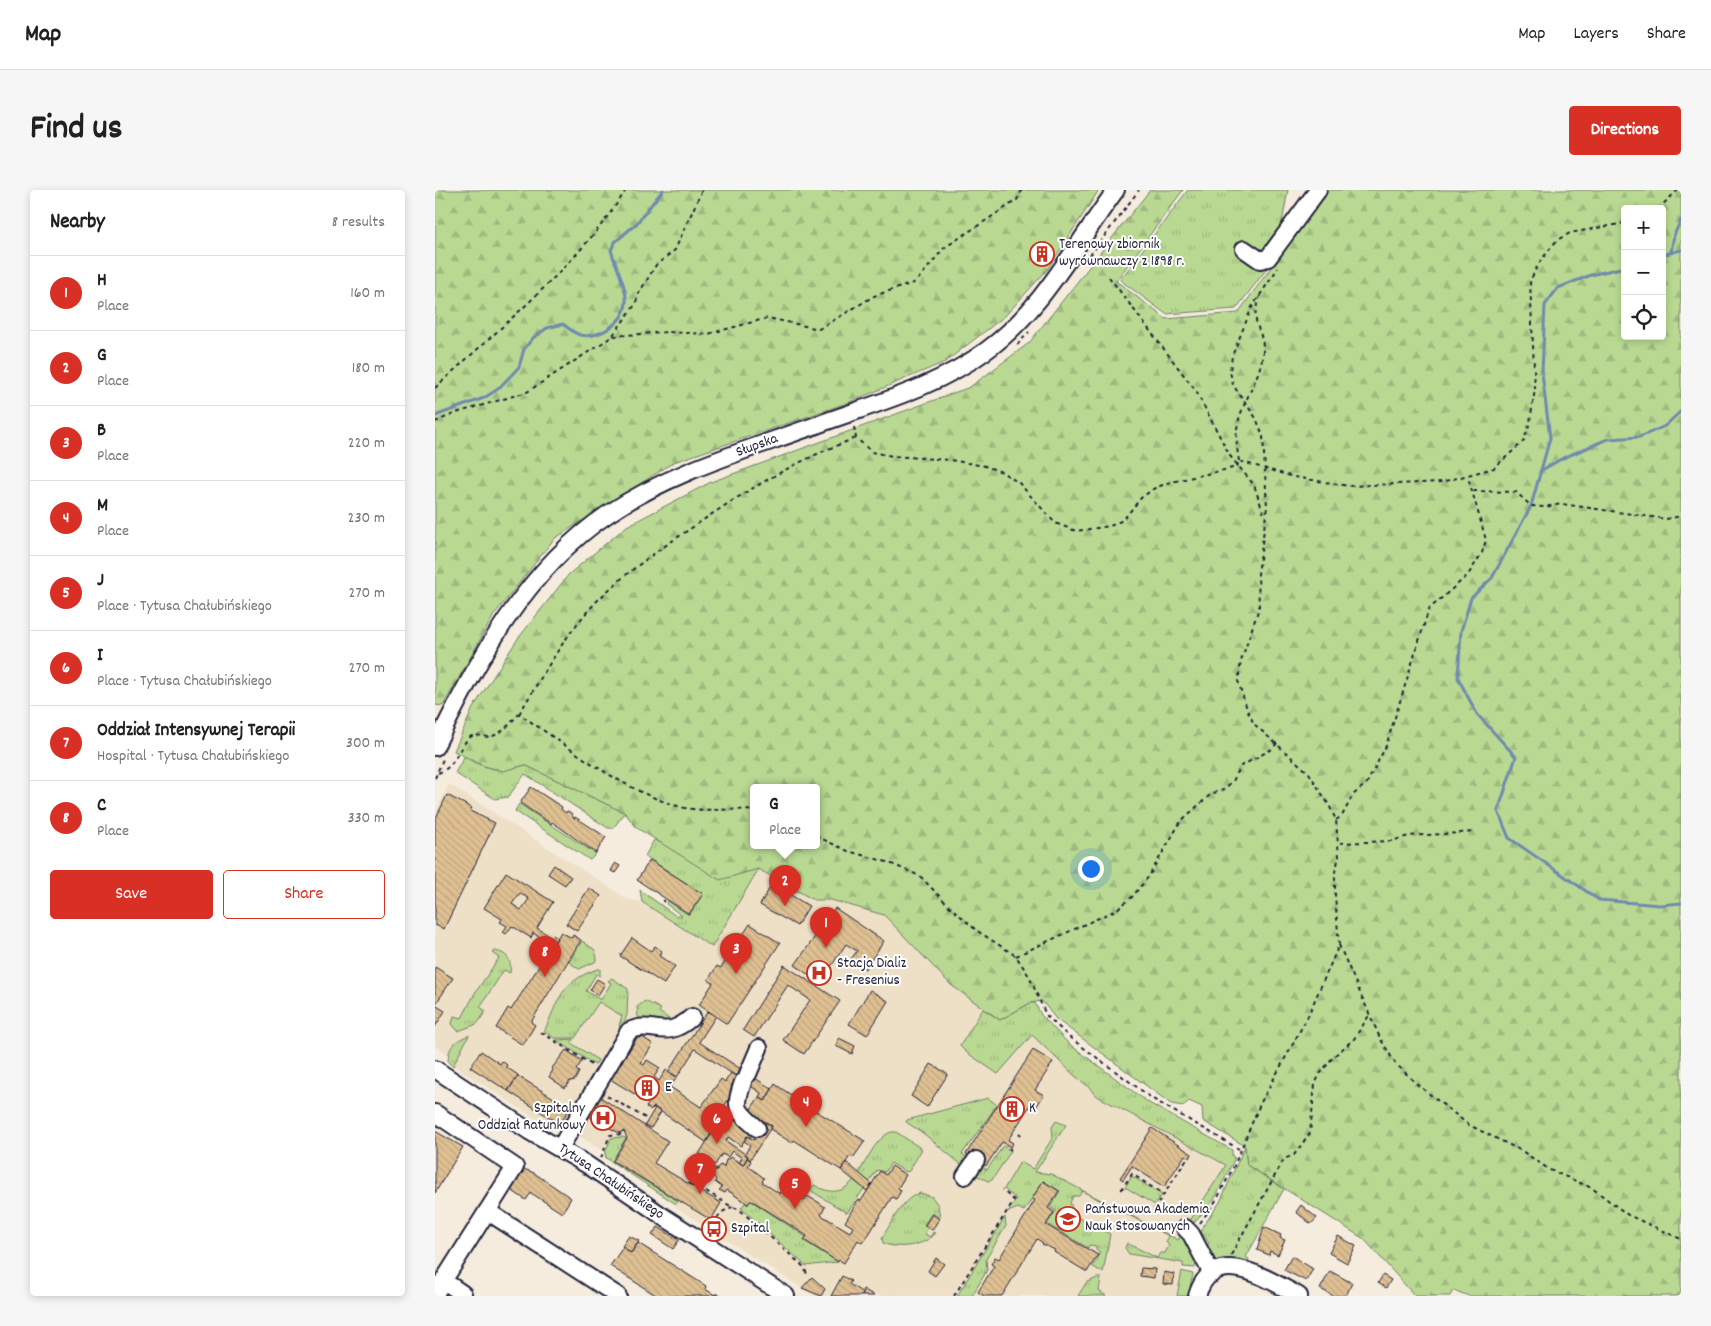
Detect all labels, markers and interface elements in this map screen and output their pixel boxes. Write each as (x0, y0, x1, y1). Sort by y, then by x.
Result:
text: Map (25, 18, 61, 52)
text: Map (1518, 22, 1545, 47)
text: Layers (1573, 22, 1619, 47)
text: Share (1647, 22, 1686, 47)
text: Find us (30, 105, 122, 155)
button: Directions (1569, 106, 1681, 155)
map controls (1621, 205, 1666, 340)
button: + (1621, 205, 1666, 250)
text: Nearby (50, 208, 105, 238)
text: 8 results (332, 211, 385, 234)
place label: Terenowy zbiornik wyrównawczy z 1898 r. (1059, 234, 1184, 273)
building icon: Terenowy zbiornik wyrównawczy z 1898 r. (1029, 241, 1055, 267)
button: − (1621, 250, 1666, 295)
text: H (97, 268, 107, 295)
text: 1 (64, 282, 68, 305)
text: 160 m (350, 282, 385, 305)
text: Place (97, 295, 129, 318)
button: locate (1621, 295, 1666, 340)
text: G (97, 343, 107, 370)
text: 2 (63, 357, 70, 380)
text: 180 m (352, 357, 385, 380)
text: Place (97, 370, 129, 393)
text: B (97, 418, 106, 445)
street label: Słupska (733, 428, 782, 464)
text: 3 (62, 432, 70, 455)
text: 220 m (348, 432, 385, 455)
text: Place (97, 445, 129, 468)
text: M (97, 493, 108, 520)
text: 4 (63, 507, 69, 530)
text: 230 m (348, 507, 385, 530)
text: Place (97, 520, 129, 543)
text: J (97, 568, 104, 595)
text: 5 (62, 582, 70, 605)
text: 270 m (349, 582, 385, 605)
text: Place · Tytusa Chałubińskiego (97, 595, 272, 618)
text: I (97, 643, 103, 670)
text: 6 (62, 657, 70, 680)
text: 270 m (349, 657, 385, 680)
text: Place · Tytusa Chałubińskiego (97, 670, 272, 693)
text: Oddział Intensywnej Terapii (97, 718, 295, 745)
text: 7 (63, 732, 69, 755)
text: 300 m (346, 732, 385, 755)
text: Hospital · Tytusa Chałubińskiego (97, 745, 289, 768)
popup (750, 784, 820, 849)
text: G (769, 792, 779, 819)
text: C (97, 793, 106, 820)
text: 8 (63, 807, 69, 830)
text: 330 m (347, 807, 385, 830)
text: Place (769, 819, 801, 842)
text: Place (97, 820, 129, 843)
your location (1078, 856, 1104, 882)
pin: 2 (769, 865, 801, 906)
button: Save (50, 870, 213, 919)
button: Share (223, 870, 385, 919)
pin: 1 (810, 907, 842, 948)
pin: 3 (720, 933, 752, 974)
pin: 8 (529, 936, 561, 977)
place label: Stacja Dializ - Fresenius (837, 953, 906, 992)
hospital icon: Stacja Dializ - Fresenius (806, 960, 832, 986)
building icon: E (634, 1075, 660, 1101)
place label: E (665, 1077, 672, 1099)
pin: 4 (790, 1086, 822, 1127)
building icon: K (999, 1096, 1025, 1122)
place label: Szpitalny Oddział Ratunkowy (478, 1098, 586, 1137)
place label: K (1029, 1098, 1036, 1120)
pin: 6 (701, 1103, 733, 1144)
hospital icon: Szpitalny Oddział Ratunkowy (590, 1105, 616, 1131)
street label: Tytusa Chałubińskiego (554, 1138, 669, 1226)
pin: 7 (684, 1153, 716, 1194)
pin: 5 (779, 1168, 811, 1209)
place label: Państwowa Akademia Nauk Stosowanych (1085, 1199, 1210, 1238)
school or university icon: Państwowa Akademia Nauk Stosowanych (1055, 1206, 1081, 1232)
bus stop icon: Szpital (701, 1216, 727, 1242)
place label: Szpital (731, 1218, 770, 1240)

